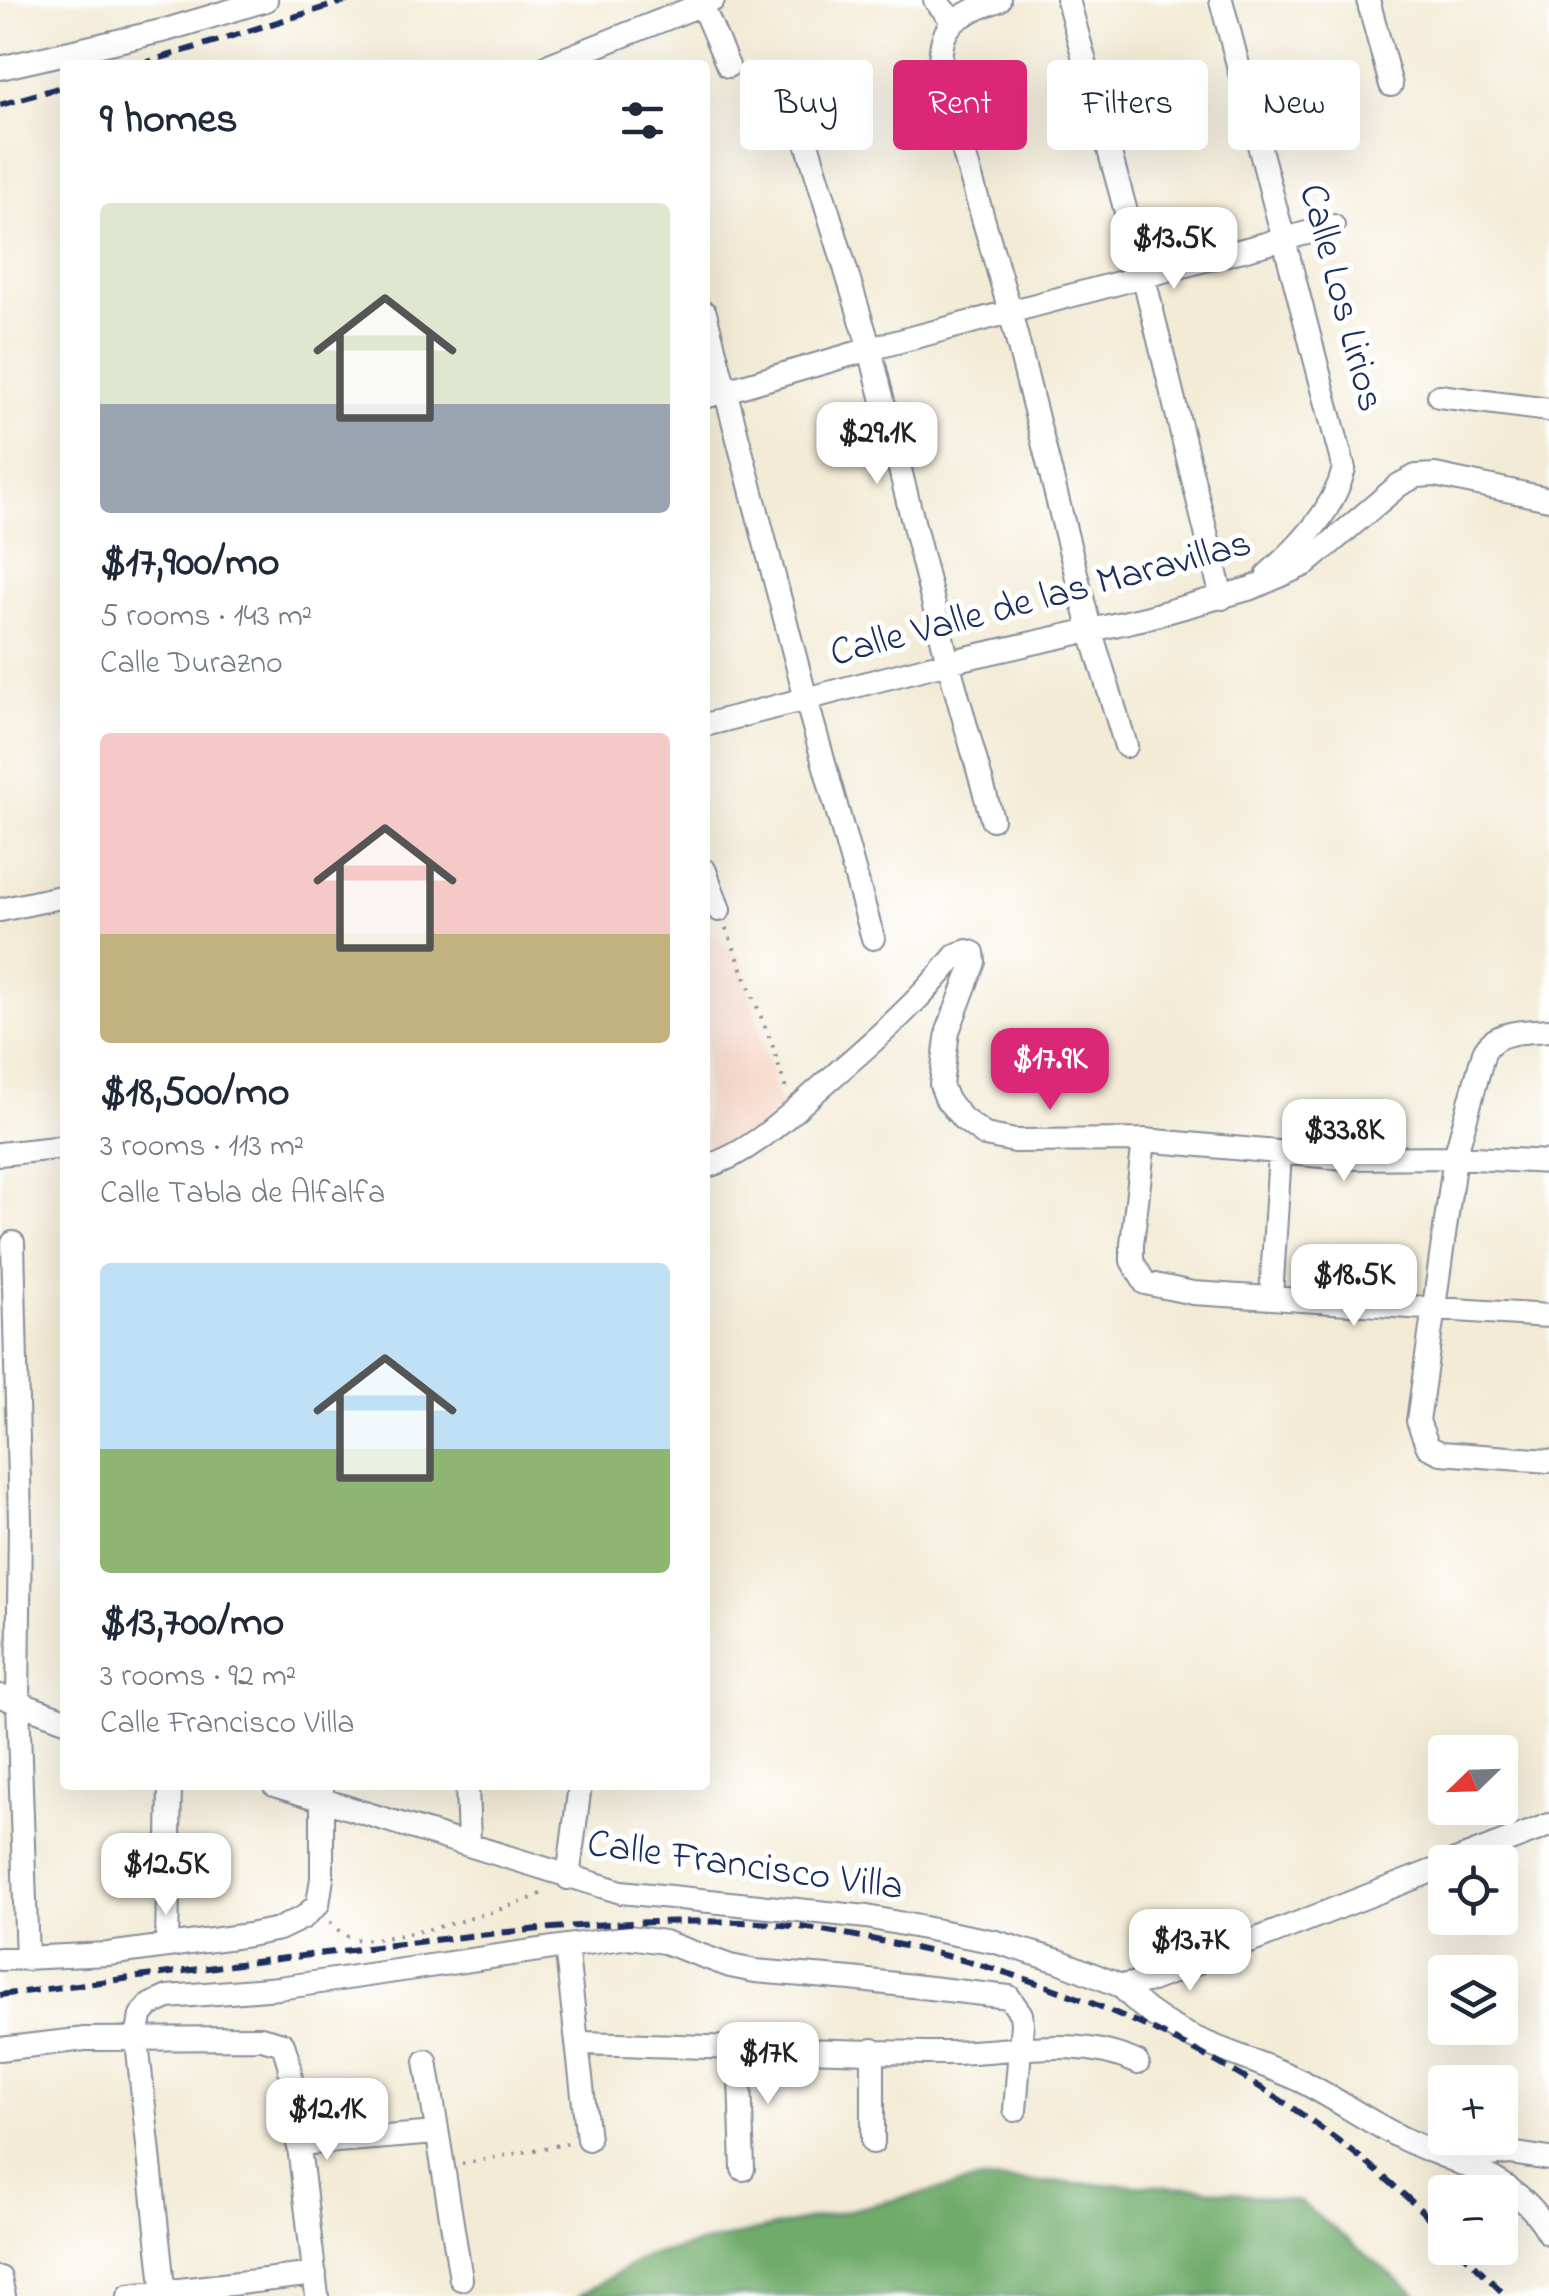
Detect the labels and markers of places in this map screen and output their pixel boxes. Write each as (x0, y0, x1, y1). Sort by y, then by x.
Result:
pin: $13.5K (1093, 207, 1255, 292)
pin: $29.1K (796, 402, 958, 487)
pin: $17.9K (969, 1028, 1131, 1113)
pin: $33.8K (1263, 1099, 1425, 1184)
pin: $18.5K (1273, 1244, 1435, 1329)
pin: $12.5K (85, 1833, 247, 1918)
pin: $13.7K (1109, 1909, 1271, 1994)
pin: $17K (709, 2022, 827, 2107)
pin: $12.1K (246, 2078, 408, 2163)

